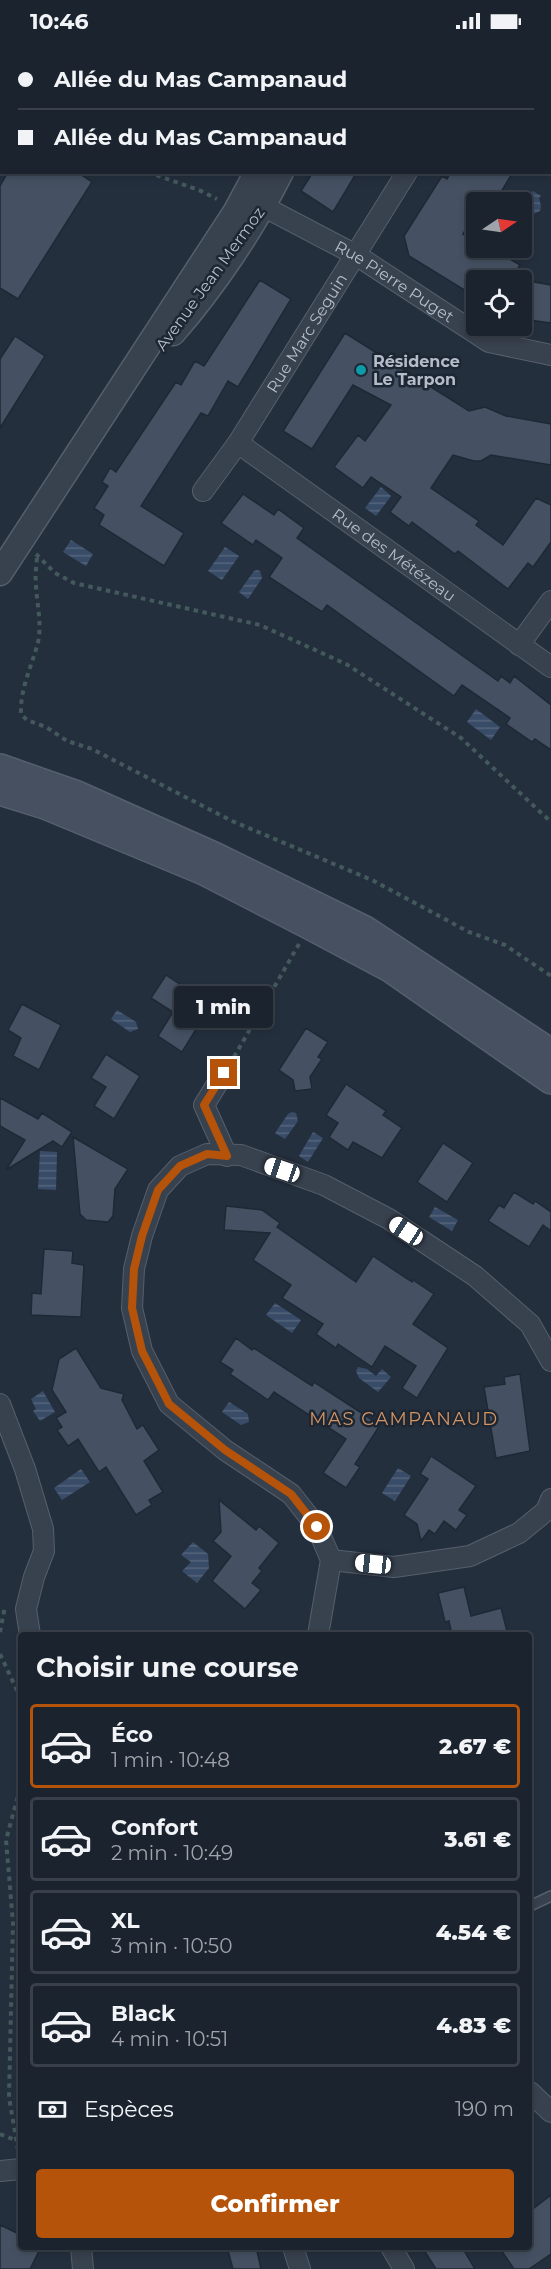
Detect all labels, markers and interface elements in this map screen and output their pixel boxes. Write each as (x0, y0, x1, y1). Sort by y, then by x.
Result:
text: 10:46 (30, 8, 89, 35)
text: Allée du Mas Campanaud (54, 66, 347, 93)
text: Allée du Mas Campanaud (54, 124, 347, 151)
north arrow (466, 192, 532, 258)
map controls (466, 192, 532, 336)
street label: Avenue Jean Mermoz (152, 204, 268, 354)
street label: Rue Pierre Puget (332, 236, 458, 326)
street label: Rue Marc Seguin (262, 270, 351, 396)
button: locate (466, 270, 532, 336)
place label: Résidence Le Tarpon (373, 352, 460, 389)
marker: Résidence Le Tarpon (354, 363, 368, 377)
street label: Rue des Métézeau (329, 504, 460, 605)
callout: 1 min (174, 986, 274, 1028)
text: 1 min (196, 995, 251, 1019)
route end (210, 1059, 237, 1086)
car (262, 1156, 302, 1184)
car (386, 1214, 426, 1248)
district label: MAS CAMPANAUD (309, 1408, 499, 1430)
route start (303, 1513, 330, 1540)
car (354, 1553, 392, 1575)
text: Choisir une course (36, 1651, 299, 1684)
icon: car (39, 1719, 93, 1773)
text: Éco (111, 1721, 153, 1748)
text: 2.67 € (439, 1733, 511, 1760)
text: 1 min · 10:48 (111, 1748, 230, 1772)
icon: car (39, 1812, 93, 1866)
text: Confort (111, 1814, 198, 1841)
text: 3.61 € (444, 1826, 511, 1853)
text: 2 min · 10:49 (111, 1841, 233, 1865)
icon: car (39, 1905, 93, 1959)
text: XL (111, 1907, 140, 1934)
text: 4.54 € (436, 1919, 511, 1946)
text: 3 min · 10:50 (111, 1934, 232, 1958)
icon: car (39, 1998, 93, 2052)
text: Black (111, 2000, 175, 2027)
text: 4.83 € (436, 2012, 511, 2039)
text: 4 min · 10:51 (111, 2027, 228, 2051)
icon: cash (36, 2093, 69, 2126)
text: Espèces (84, 2096, 174, 2123)
text: 190 m (455, 2097, 514, 2121)
button: Confirmer (36, 2169, 514, 2238)

